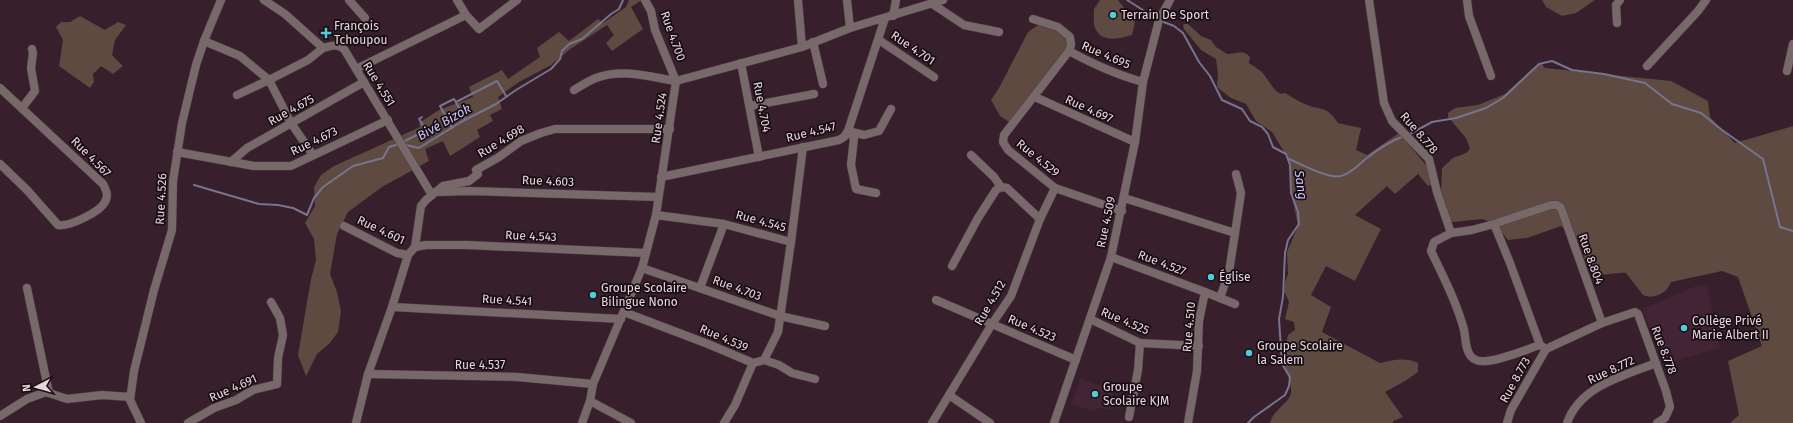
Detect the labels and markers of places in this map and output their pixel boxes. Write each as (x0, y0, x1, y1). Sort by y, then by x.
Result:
place label: Terrain De Sport (1121, 8, 1210, 22)
marker: Terrain De Sport (1108, 10, 1118, 20)
place label: François Tchoupou (334, 19, 387, 47)
marker: François Tchoupou (321, 28, 331, 38)
place label: Église (1219, 269, 1250, 284)
marker: Église (1206, 272, 1216, 282)
place label: Groupe Scolaire Bilingue Nono (601, 281, 687, 309)
marker: Groupe Scolaire Bilingue Nono (588, 290, 598, 300)
place label: Collège Privé Marie Albert II (1692, 314, 1769, 342)
marker: Collège Privé Marie Albert II (1679, 323, 1689, 333)
place label: Groupe Scolaire la Salem (1257, 339, 1343, 367)
marker: Groupe Scolaire la Salem (1244, 348, 1254, 358)
place label: Groupe Scolaire KJM (1103, 380, 1169, 408)
marker: Groupe Scolaire KJM (1090, 389, 1100, 399)

